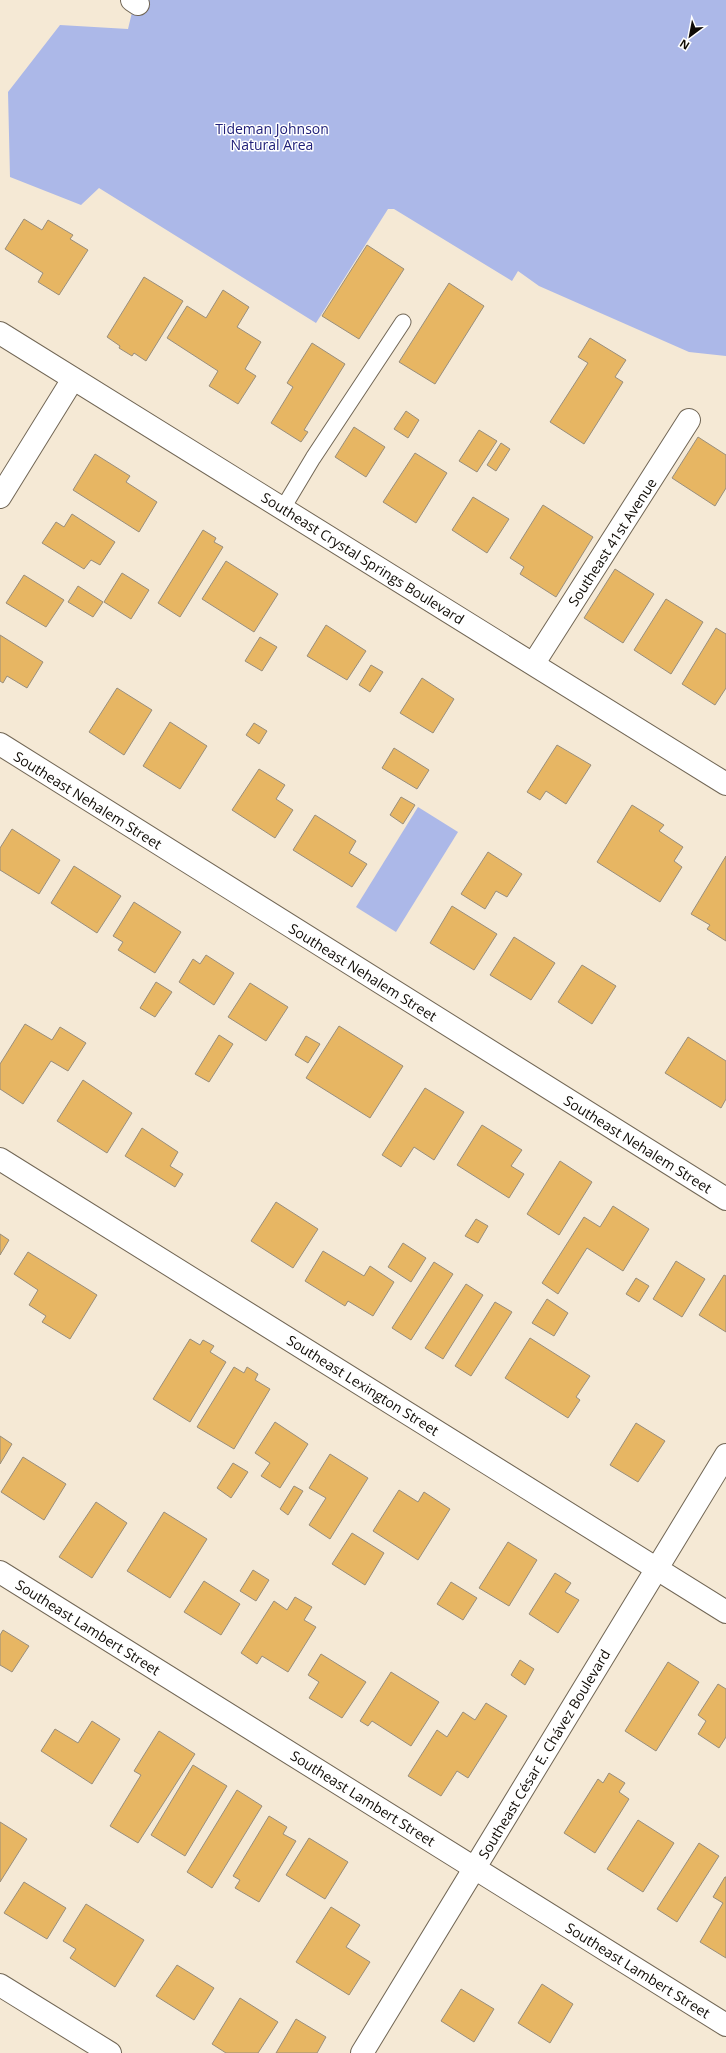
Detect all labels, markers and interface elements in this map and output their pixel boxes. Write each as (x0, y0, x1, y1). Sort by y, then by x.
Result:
north arrow (670, 16, 710, 56)
text: N (677, 36, 692, 54)
park label: Tideman Johnson Natural Area (215, 119, 329, 154)
street label: Southeast 41st Avenue (563, 474, 661, 610)
street label: Southeast Crystal Springs Boulevard (258, 487, 468, 629)
street label: Southeast Nehalem Street (10, 747, 166, 853)
street label: Southeast Nehalem Street (285, 919, 441, 1025)
street label: Southeast Nehalem Street (560, 1091, 716, 1197)
street label: Southeast Lexington Street (283, 1330, 443, 1440)
street label: Southeast Lambert Street (12, 1575, 164, 1679)
street label: Southeast César E. Chávez Boulevard (474, 1646, 614, 1862)
street label: Southeast Lambert Street (287, 1746, 439, 1850)
street label: Southeast Lambert Street (562, 1918, 714, 2022)

